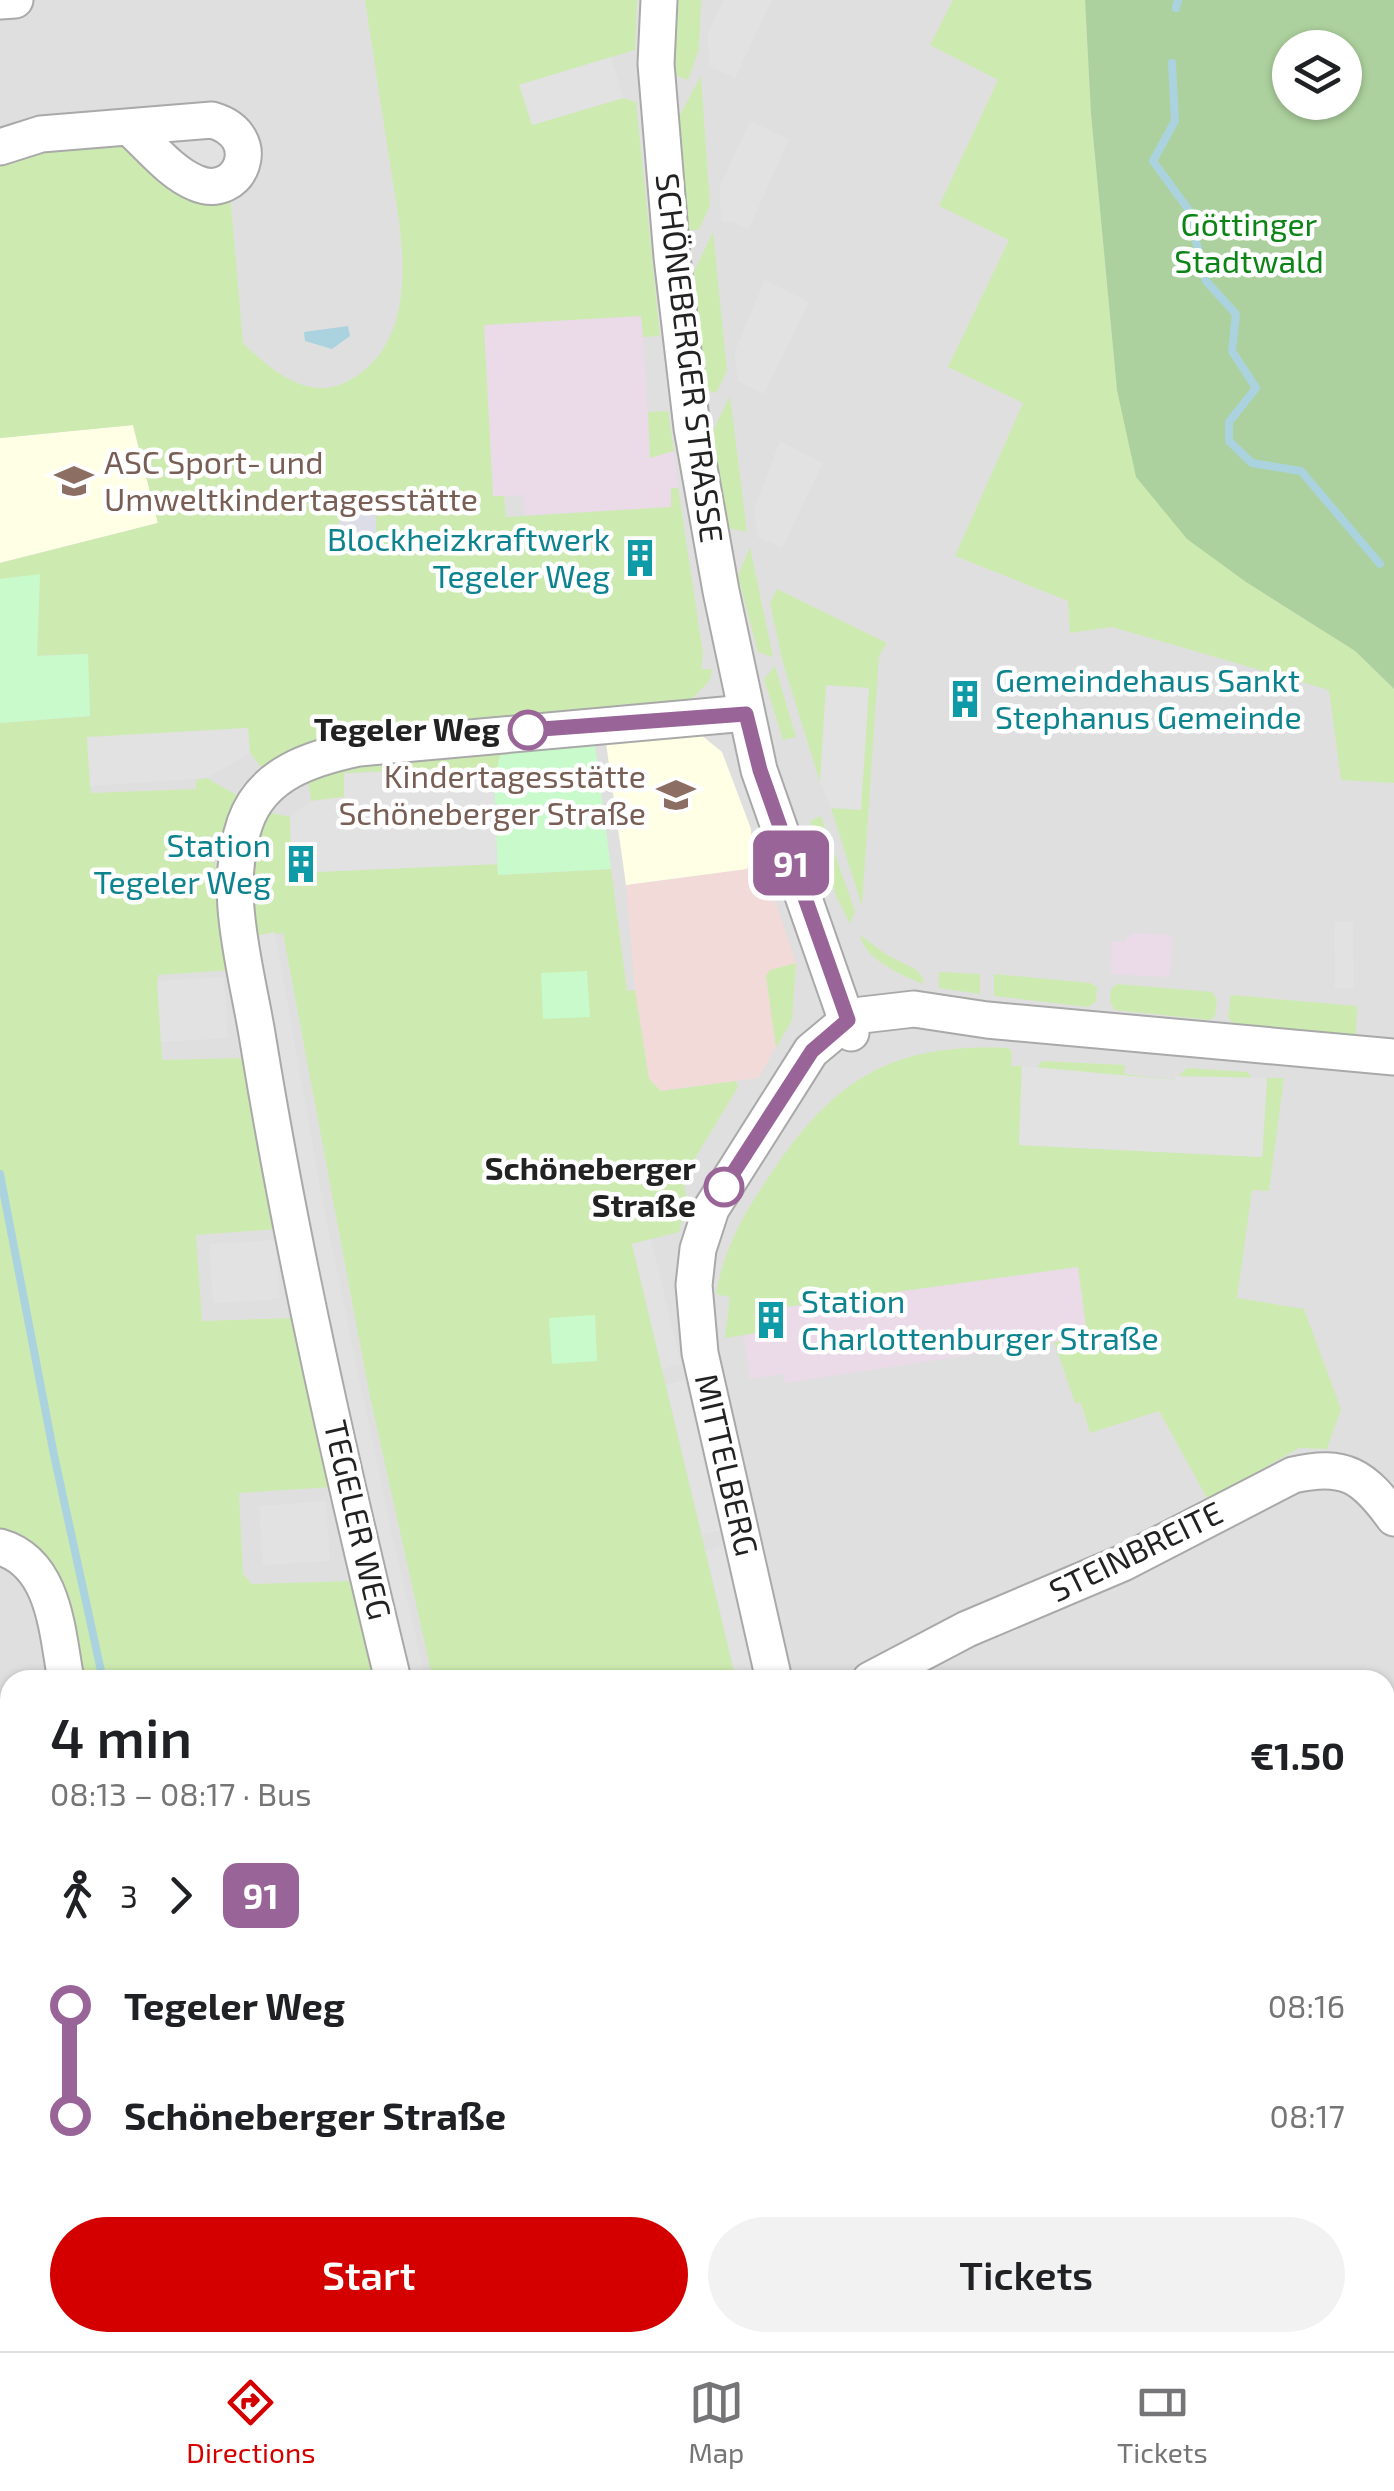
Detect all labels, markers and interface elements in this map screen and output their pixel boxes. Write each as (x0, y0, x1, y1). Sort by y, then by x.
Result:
map controls (1272, 30, 1362, 120)
button: layers (1272, 30, 1362, 120)
street label: SCHÖNEBERGER STRASSE (649, 171, 733, 545)
park label: Göttinger Stadtwald (1174, 204, 1324, 279)
place label: ASC Sport- und Umweltkindertagesstätte (104, 442, 478, 517)
school or university icon: ASC Sport- und Umweltkindertagesstätte (53, 460, 95, 502)
place label: Blockheizkraftwerk Tegeler Weg (327, 519, 610, 594)
building icon: Blockheizkraftwerk Tegeler Weg (619, 537, 661, 579)
place label: Gemeindehaus Sankt Stephanus Gemeinde (995, 660, 1302, 735)
building icon: Gemeindehaus Sankt Stephanus Gemeinde (944, 678, 986, 720)
place label: Tegeler Weg (314, 709, 500, 747)
marker: Tegeler Weg (509, 711, 547, 749)
place label: Kindertagesstätte Schöneberger Straße (338, 756, 646, 831)
school or university icon: Kindertagesstätte Schöneberger Straße (655, 774, 697, 816)
place label: Station Tegeler Weg (94, 825, 271, 900)
line badge: 91 (746, 830, 836, 896)
text: 91 (773, 842, 809, 884)
building icon: Station Tegeler Weg (280, 843, 322, 885)
place label: Schöneberger Straße (485, 1148, 696, 1223)
marker: Schöneberger Straße (705, 1168, 743, 1206)
place label: Station Charlottenburger Straße (801, 1281, 1159, 1356)
building icon: Station Charlottenburger Straße (750, 1299, 792, 1341)
street label: MITTELBERG (689, 1370, 767, 1559)
street label: TEGELER WEG (318, 1416, 400, 1623)
street label: STEINBREITE (1042, 1492, 1228, 1608)
text: 4 min (50, 1703, 192, 1769)
text: €1.50 (1250, 1732, 1345, 1778)
text: 08:13 – 08:17 · Bus (50, 1774, 312, 1812)
icon: walk (50, 1868, 105, 1923)
icon: forward (153, 1868, 208, 1923)
text: 91 (243, 1874, 279, 1916)
text: 3 (120, 1876, 138, 1914)
text: Tegeler Weg (124, 1982, 345, 2028)
text: 08:16 (1268, 1986, 1345, 2024)
text: Schöneberger Straße (124, 2092, 506, 2138)
text: 08:17 (1270, 2096, 1345, 2134)
button: Start (50, 2217, 688, 2332)
button: Tickets (708, 2217, 1345, 2332)
tab: Directions (186, 2375, 315, 2469)
tab: Map (688, 2375, 744, 2469)
tab: Tickets (1117, 2375, 1208, 2469)

